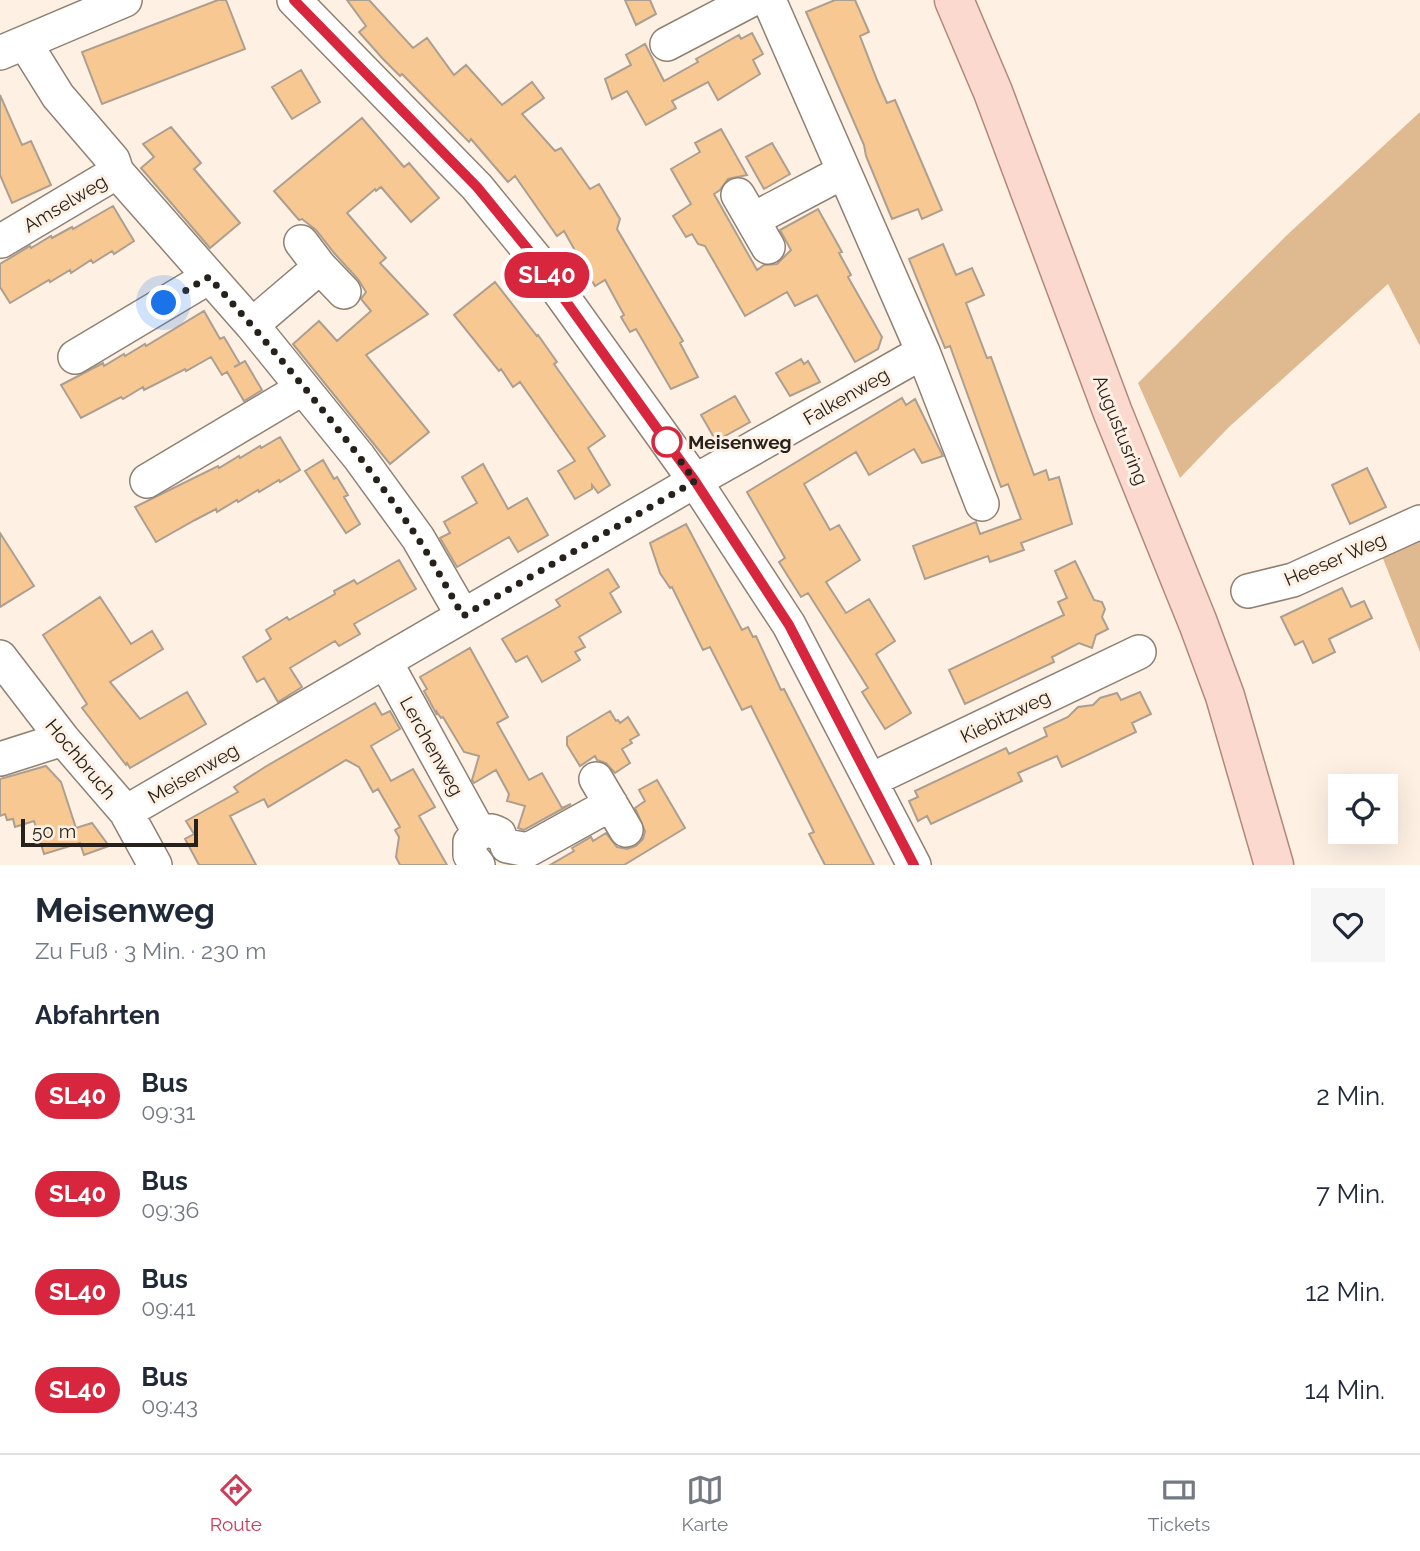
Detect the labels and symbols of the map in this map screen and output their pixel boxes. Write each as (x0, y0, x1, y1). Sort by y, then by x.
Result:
street label: Amselweg (19, 169, 111, 237)
line badge: SL40 (498, 252, 596, 298)
your location (146, 285, 181, 320)
street label: Falkenweg (799, 363, 893, 429)
street label: Augustusring (1089, 372, 1153, 488)
marker: Meisenweg (652, 427, 682, 457)
place label: Meisenweg (688, 431, 792, 453)
street label: Heeser Weg (1281, 528, 1389, 590)
street label: Kiebitzweg (957, 685, 1053, 747)
street label: Lerchenweg (396, 693, 468, 799)
street label: Hochbruch (41, 714, 121, 804)
street label: Meisenweg (144, 738, 242, 808)
scale bar (21, 816, 198, 848)

